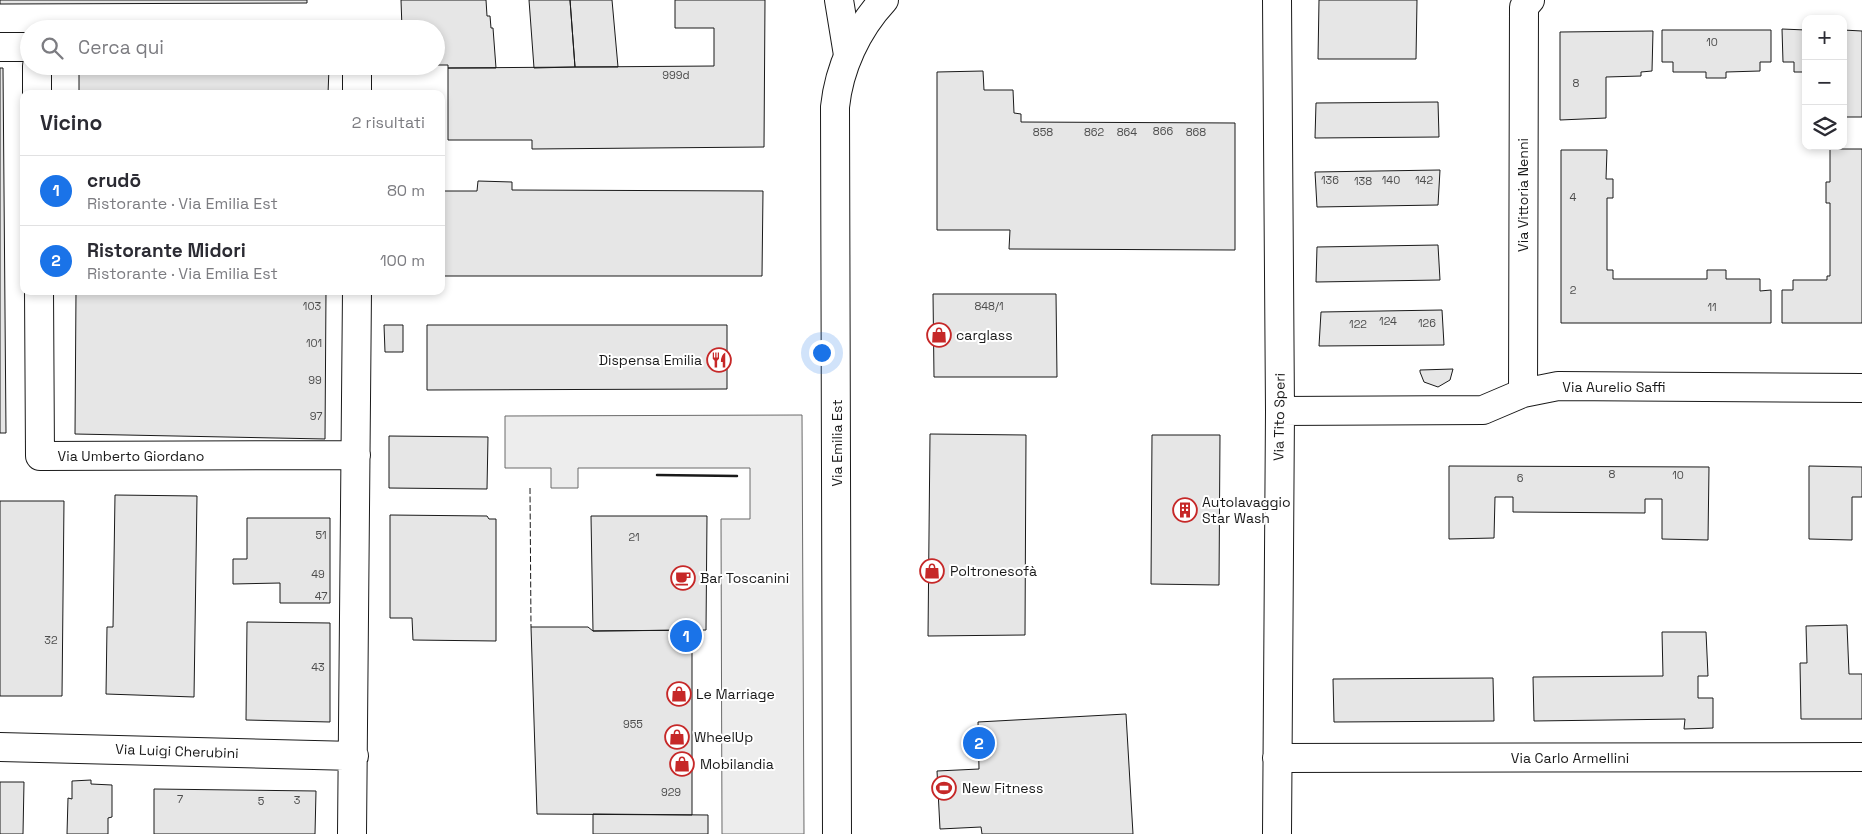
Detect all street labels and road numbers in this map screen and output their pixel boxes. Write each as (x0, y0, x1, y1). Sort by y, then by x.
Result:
street label: Via Vittoria Nenni (1514, 138, 1532, 252)
street label: Via Tito Speri (1269, 373, 1289, 461)
street label: Via Aurelio Saffi (1562, 378, 1666, 396)
street label: Via Emilia Est (828, 399, 846, 487)
street label: Via Umberto Giordano (58, 447, 204, 465)
street label: Via Luigi Cherubini (115, 740, 239, 762)
street label: Via Carlo Armellini (1511, 749, 1629, 767)

